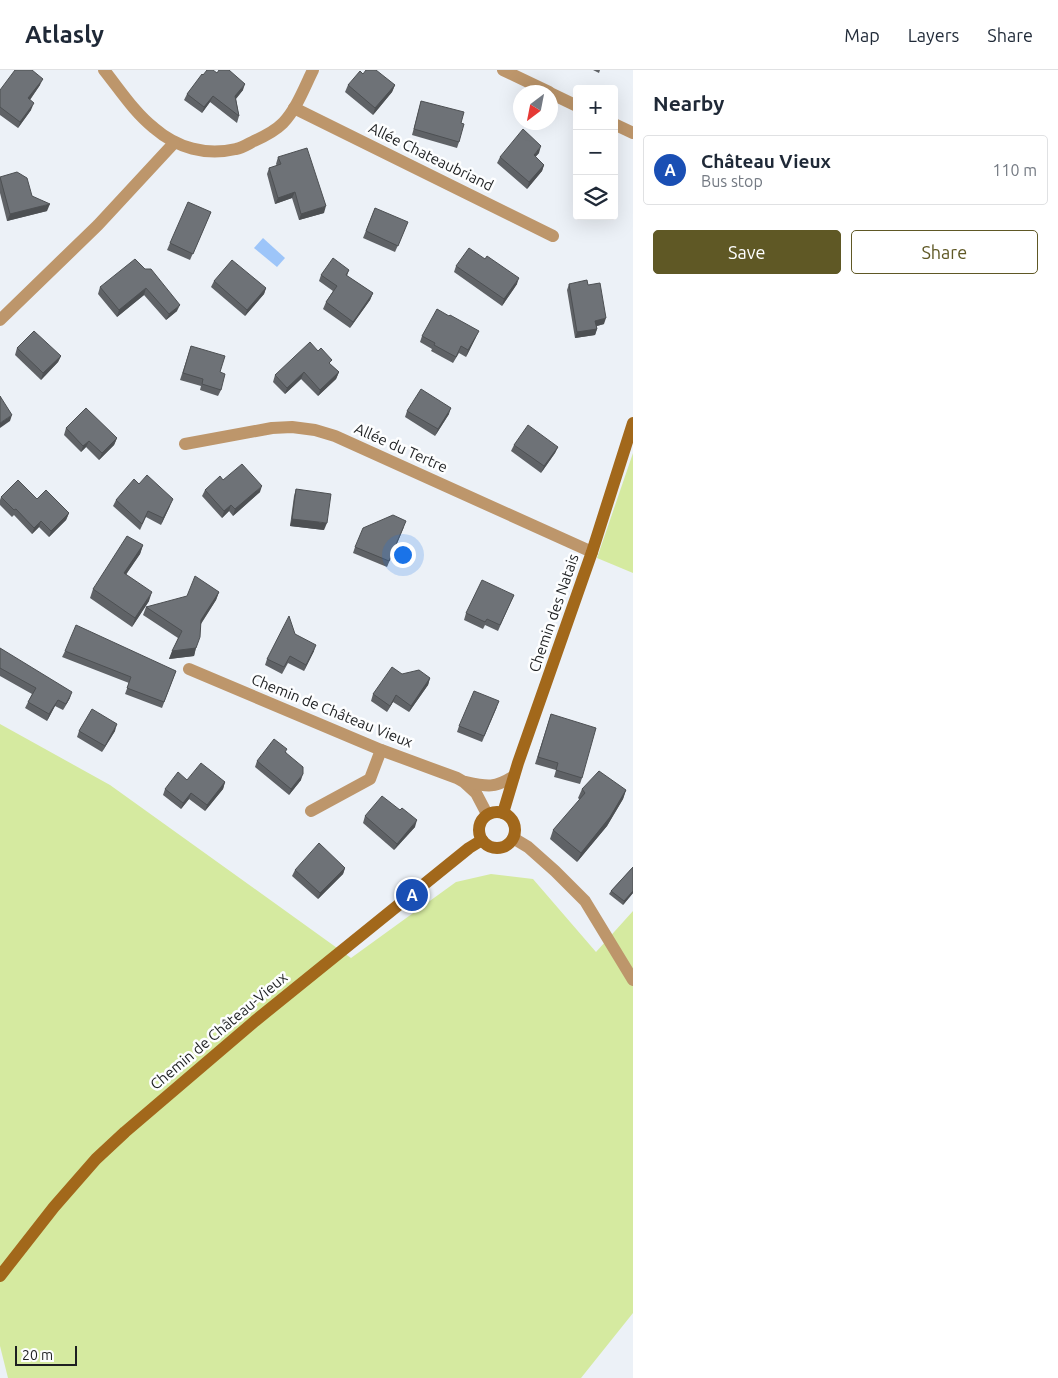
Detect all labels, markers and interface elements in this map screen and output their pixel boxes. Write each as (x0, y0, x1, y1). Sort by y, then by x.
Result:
text: Atlasly (25, 21, 104, 48)
text: Map (844, 25, 880, 45)
text: Layers (908, 25, 959, 45)
text: Share (987, 25, 1033, 45)
north arrow (513, 85, 558, 130)
map controls (573, 85, 618, 220)
button: + (573, 85, 618, 130)
text: Nearby (653, 91, 724, 115)
street label: Allée Chateaubriand (366, 119, 496, 194)
button: − (573, 130, 618, 175)
text: Château Vieux (701, 150, 831, 172)
text: A (664, 161, 676, 179)
text: 110 m (992, 161, 1037, 179)
text: Bus stop (701, 172, 763, 190)
button: layers (573, 175, 618, 220)
button: Save (653, 230, 841, 274)
button: Share (851, 230, 1038, 274)
street label: Allée du Tertre (352, 419, 450, 476)
your location (390, 542, 416, 568)
street label: Chemin des Natais (525, 552, 582, 674)
street label: Chemin de Château Vieux (249, 670, 416, 751)
pin: A (396, 876, 428, 914)
street label: Chemin de Château-Vieux (147, 968, 291, 1093)
scale bar (15, 1343, 78, 1366)
text: 20 m (22, 1347, 53, 1363)

